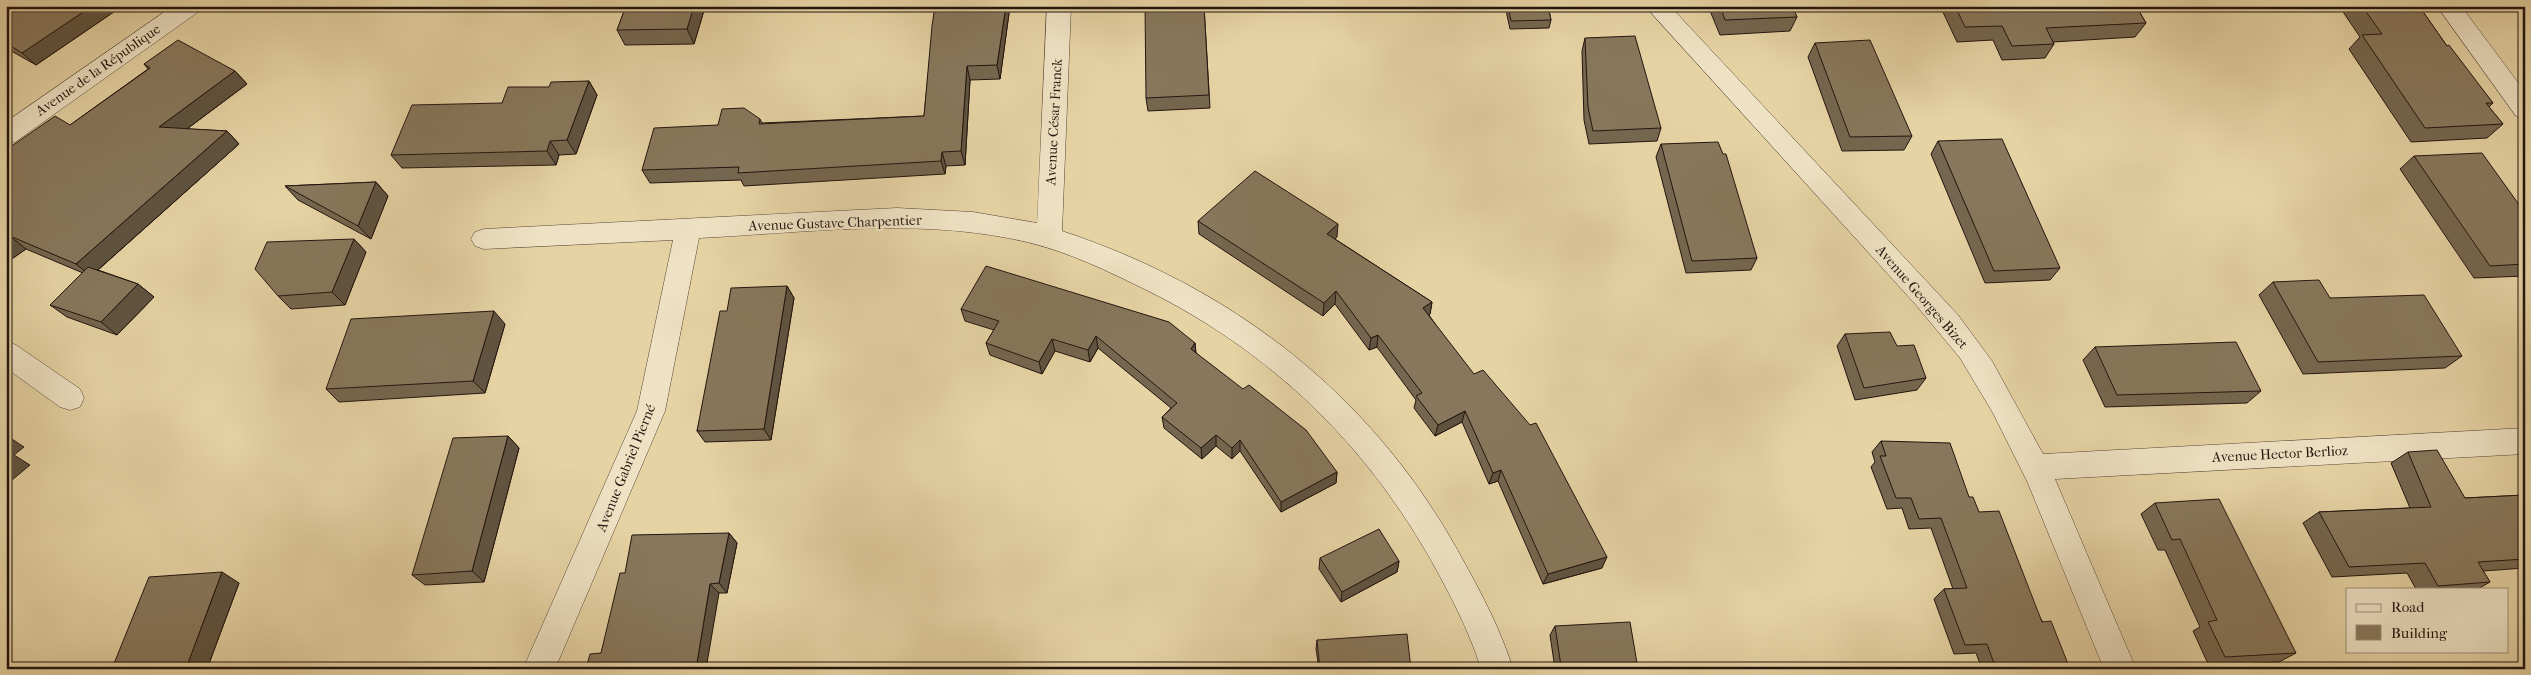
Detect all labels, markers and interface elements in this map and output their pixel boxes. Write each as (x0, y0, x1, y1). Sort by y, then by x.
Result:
street label: Avenue de la République (31, 20, 164, 120)
street label: Avenue César Franck (1042, 58, 1066, 187)
street label: Avenue Gustave Charpentier (747, 211, 922, 235)
street label: Avenue Georges Bizet (1872, 241, 1972, 352)
street label: Avenue Gabriel Pierné (592, 402, 659, 535)
street label: Avenue Hector Berlioz (2211, 442, 2348, 466)
legend (2346, 588, 2508, 652)
text: Road (2391, 598, 2425, 616)
text: Building (2391, 624, 2448, 642)

